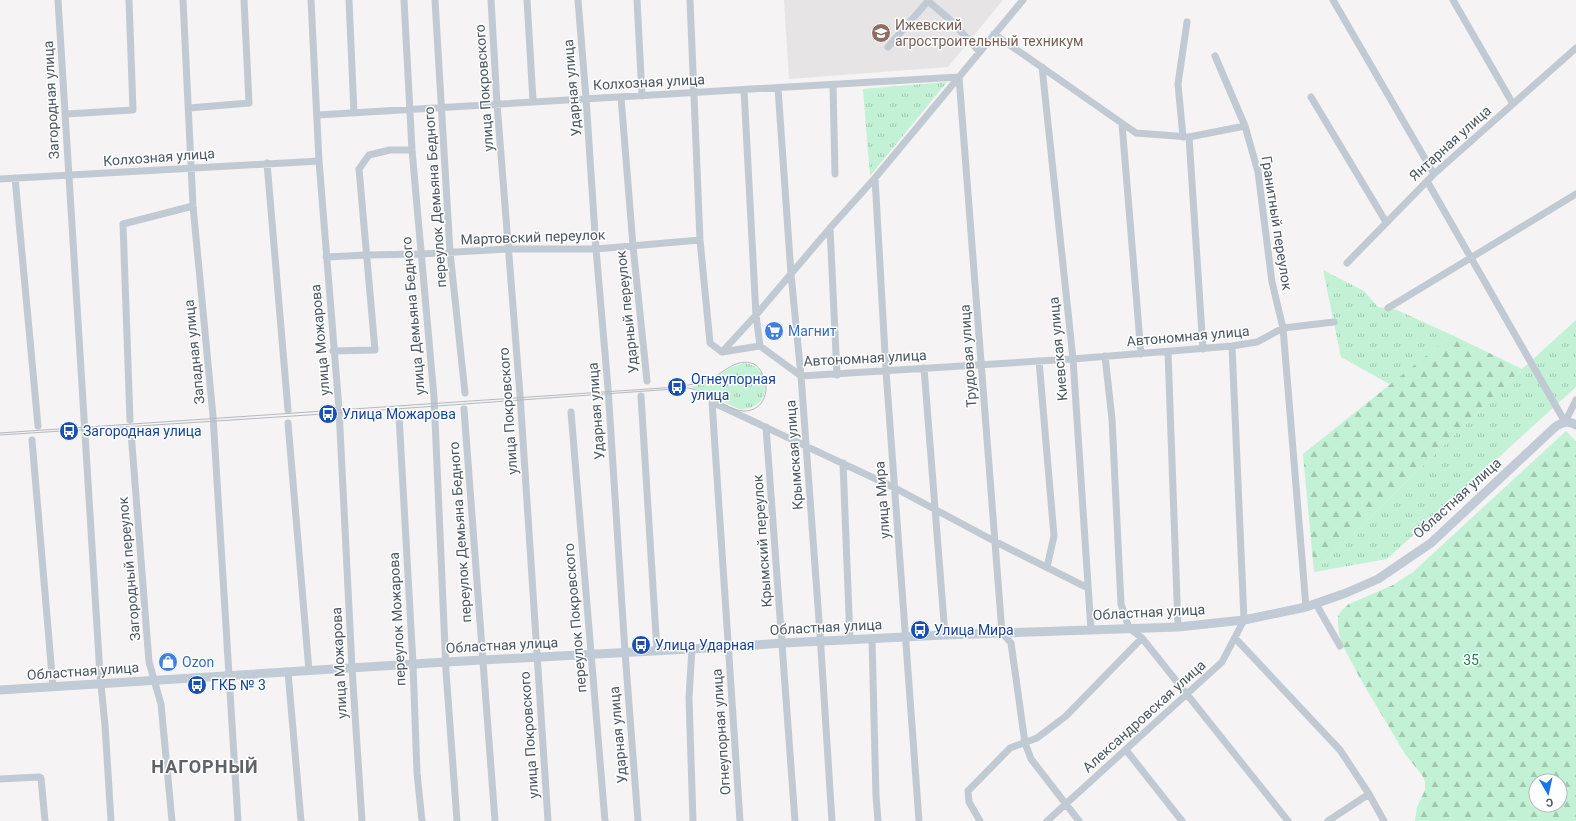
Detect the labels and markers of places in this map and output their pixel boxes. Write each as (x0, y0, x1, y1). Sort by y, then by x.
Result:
place label: Ижевский агростроительный техникум (895, 17, 1083, 49)
school or university icon: Ижевский агростроительный техникум (870, 22, 892, 44)
supermarket icon: Магнит (763, 320, 785, 342)
place label: Магнит (788, 323, 837, 339)
place label: Огнеупорная улица (691, 371, 776, 403)
bus stop icon: Огнеупорная улица (666, 376, 688, 398)
bus stop icon: Улица Можарова (317, 403, 339, 425)
place label: Улица Можарова (342, 406, 456, 422)
bus stop icon: Загородная улица (58, 420, 80, 442)
place label: Загородная улица (83, 423, 202, 439)
bus stop icon: Улица Мира (909, 619, 931, 641)
place label: Улица Мира (934, 622, 1014, 638)
bus stop icon: Улица Ударная (630, 634, 652, 656)
place label: Улица Ударная (655, 637, 754, 653)
shop icon: Ozon (157, 651, 179, 673)
place label: Ozon (182, 654, 214, 670)
bus stop icon: ГКБ № 3 (186, 674, 208, 696)
place label: ГКБ № 3 (211, 677, 266, 693)

